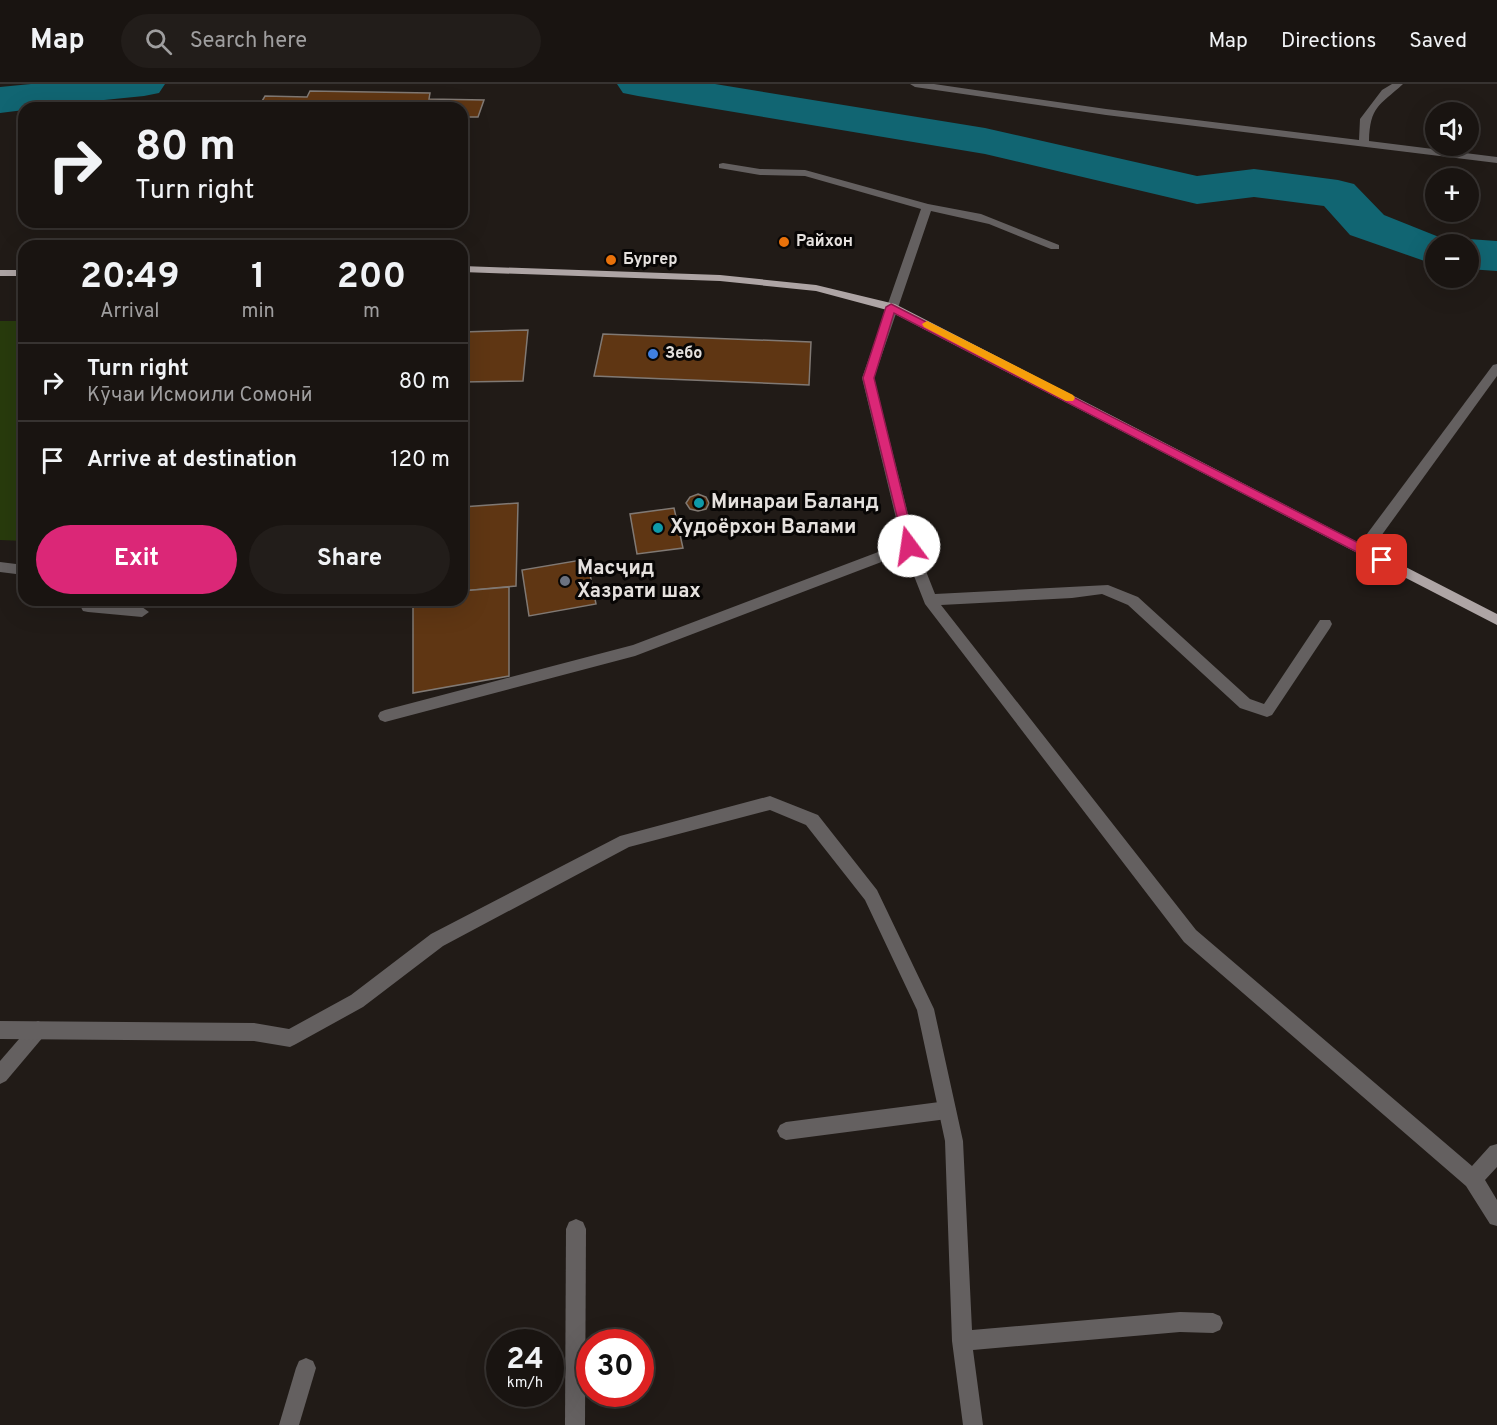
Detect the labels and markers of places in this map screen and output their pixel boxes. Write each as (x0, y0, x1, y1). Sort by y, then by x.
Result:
place label: Райхон (796, 232, 853, 252)
marker: Райхон (777, 235, 791, 249)
place label: Бургер (623, 250, 677, 270)
marker: Бургер (604, 253, 618, 267)
place label: Зебо (665, 344, 702, 364)
marker: Зебо (646, 347, 660, 361)
place label: Минараи Баланд (711, 490, 879, 516)
marker: Минараи Баланд (692, 496, 706, 510)
place label: Худоёрхон Валами (670, 515, 856, 541)
marker: Худоёрхон Валами (651, 521, 665, 535)
pin (1356, 534, 1407, 585)
place label: Масҷид Хазрати шах (577, 556, 701, 605)
marker: Масҷид Хазрати шах (558, 574, 572, 588)

